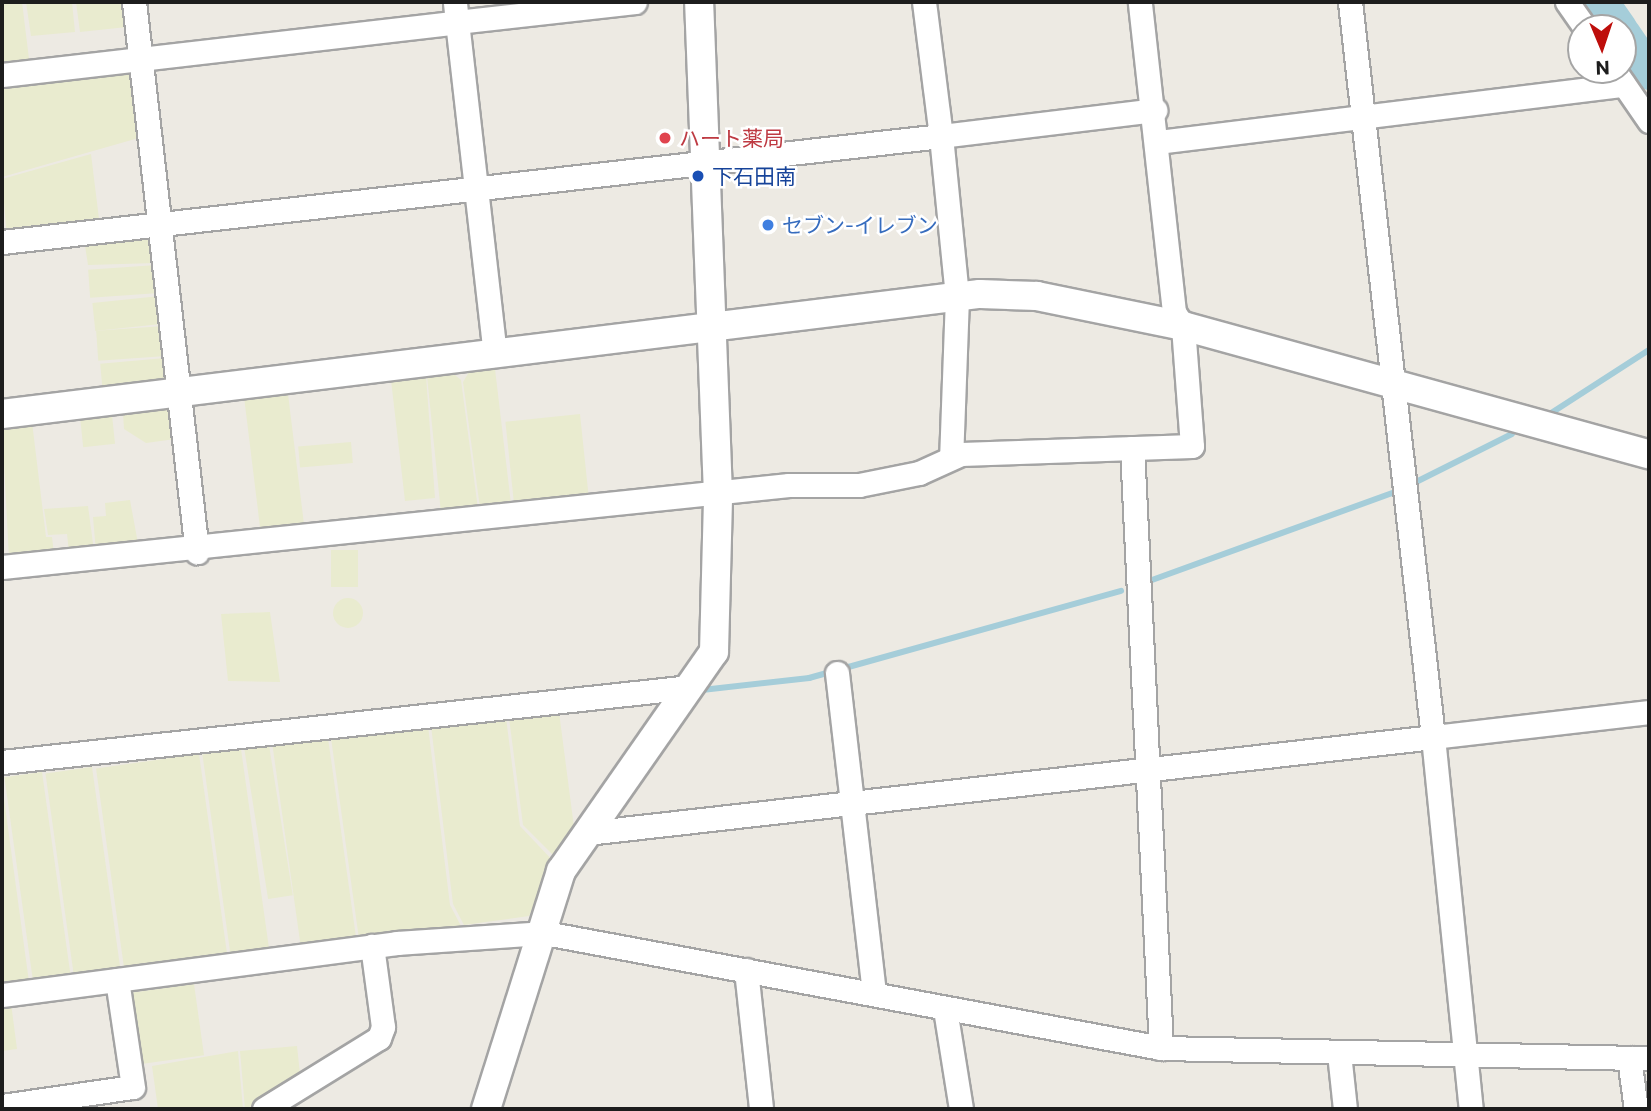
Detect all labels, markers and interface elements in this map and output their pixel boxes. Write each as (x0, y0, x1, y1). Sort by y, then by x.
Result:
north arrow (1567, 14, 1637, 84)
text: N (1595, 57, 1610, 80)
place label: ハート薬局 (679, 125, 784, 151)
marker: ハート薬局 (657, 130, 673, 146)
place label: 下石田南 (712, 163, 796, 189)
marker: 下石田南 (690, 168, 706, 184)
place label: セブン-イレブン (782, 212, 938, 238)
marker: セブン-イレブン (760, 217, 776, 233)

